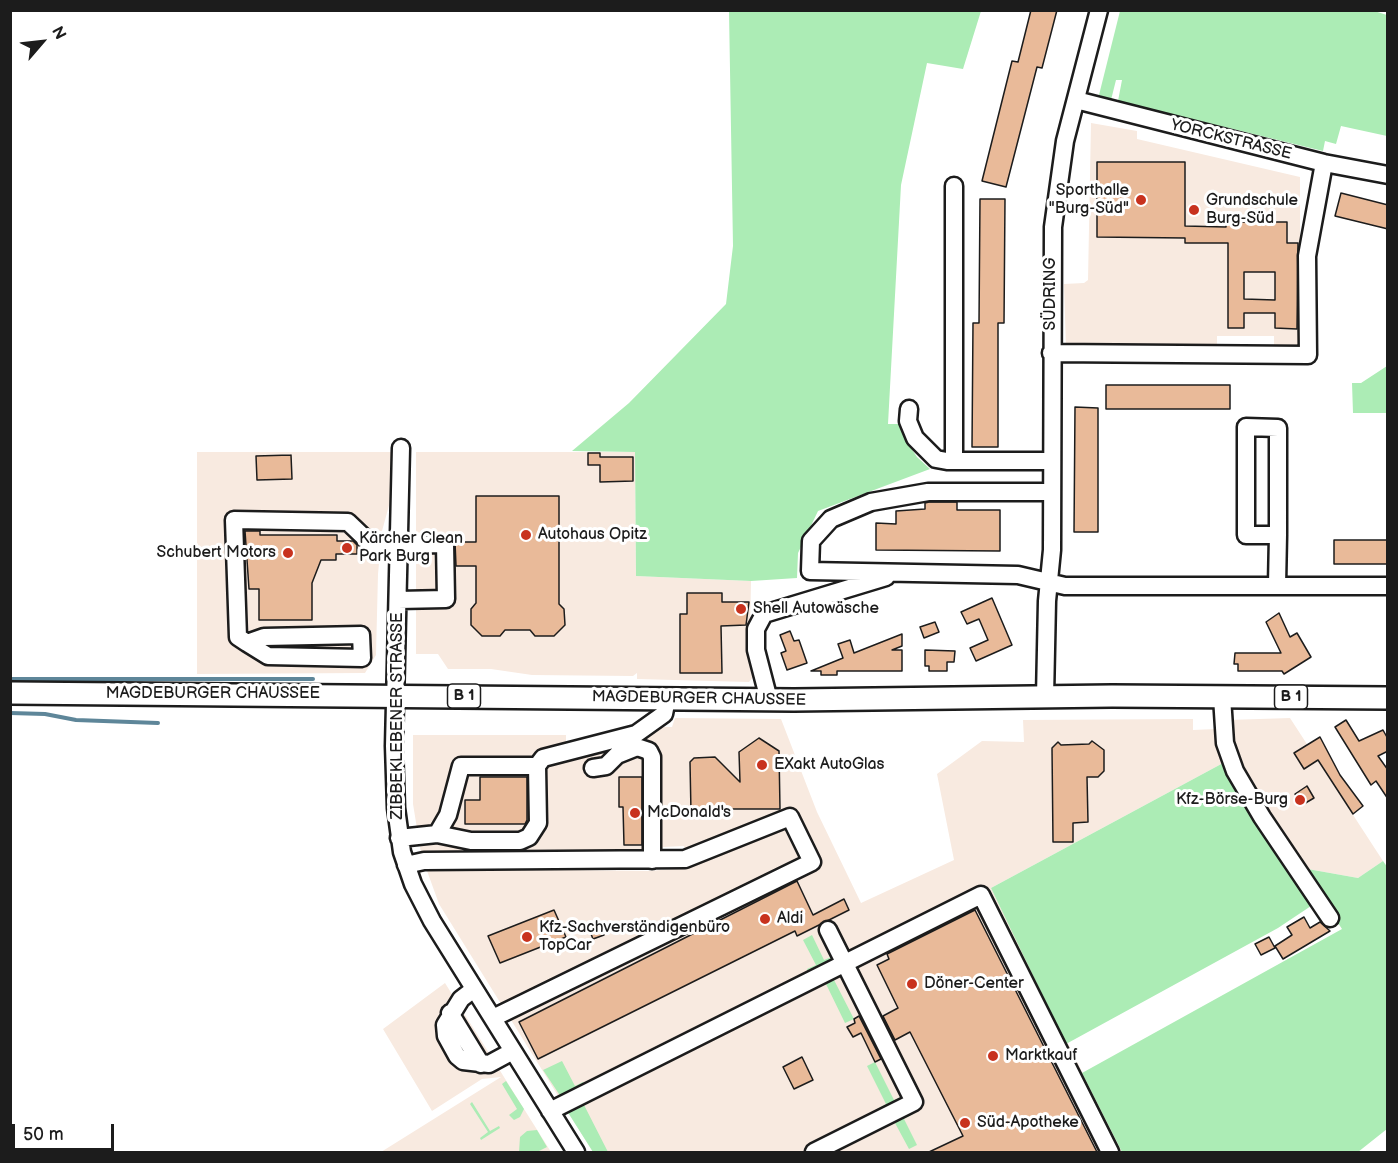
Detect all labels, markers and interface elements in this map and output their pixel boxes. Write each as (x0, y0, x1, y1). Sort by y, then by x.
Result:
north arrow (12, 12, 72, 72)
text: N (47, 24, 70, 43)
street label: YORCKSTRASSE (1169, 116, 1293, 164)
place label: Sporthalle "Burg-Süd" (1049, 181, 1129, 219)
place label: Grundschule Burg-Süd (1206, 191, 1298, 229)
marker: Sporthalle "Burg-Süd" (1134, 193, 1148, 207)
marker: Grundschule Burg-Süd (1187, 203, 1201, 217)
street label: SÜDRING (1041, 258, 1061, 330)
place label: Autohaus Opitz (538, 525, 647, 545)
marker: Autohaus Opitz (519, 528, 533, 542)
place label: Kärcher Clean Park Burg (359, 529, 463, 567)
marker: Kärcher Clean Park Burg (340, 541, 354, 555)
place label: Schubert Motors (157, 543, 276, 563)
marker: Schubert Motors (281, 546, 295, 560)
place label: Shell Autowäsche (753, 599, 879, 619)
marker: Shell Autowäsche (734, 602, 748, 616)
street label: ZIBBEKLEBENER STRASSE (388, 612, 408, 820)
street label: MAGDEBURGER CHAUSSEE (106, 684, 320, 704)
road number: B 1 (448, 684, 480, 708)
road number: B 1 (1274, 685, 1308, 709)
street label: MAGDEBURGER CHAUSSEE (592, 688, 806, 710)
place label: EXakt AutoGlas (774, 755, 885, 775)
marker: EXakt AutoGlas (755, 758, 769, 772)
place label: Kfz-Börse-Burg (1176, 790, 1288, 810)
marker: Kfz-Börse-Burg (1293, 793, 1307, 807)
place label: McDonald's (647, 803, 731, 823)
marker: McDonald's (628, 806, 642, 820)
place label: Aldi (777, 909, 803, 929)
marker: Aldi (758, 912, 772, 926)
place label: Kfz-Sachverständigenbüro TopCar (539, 918, 730, 956)
marker: Kfz-Sachverständigenbüro TopCar (520, 930, 534, 944)
place label: Döner-Center (924, 974, 1024, 994)
marker: Döner-Center (905, 977, 919, 991)
place label: Marktkauf (1005, 1046, 1077, 1066)
marker: Marktkauf (986, 1049, 1000, 1063)
scale bar (15, 1112, 117, 1150)
place label: Süd-Apotheke (977, 1113, 1079, 1133)
marker: Süd-Apotheke (958, 1116, 972, 1130)
text: 50 m (23, 1124, 64, 1145)

